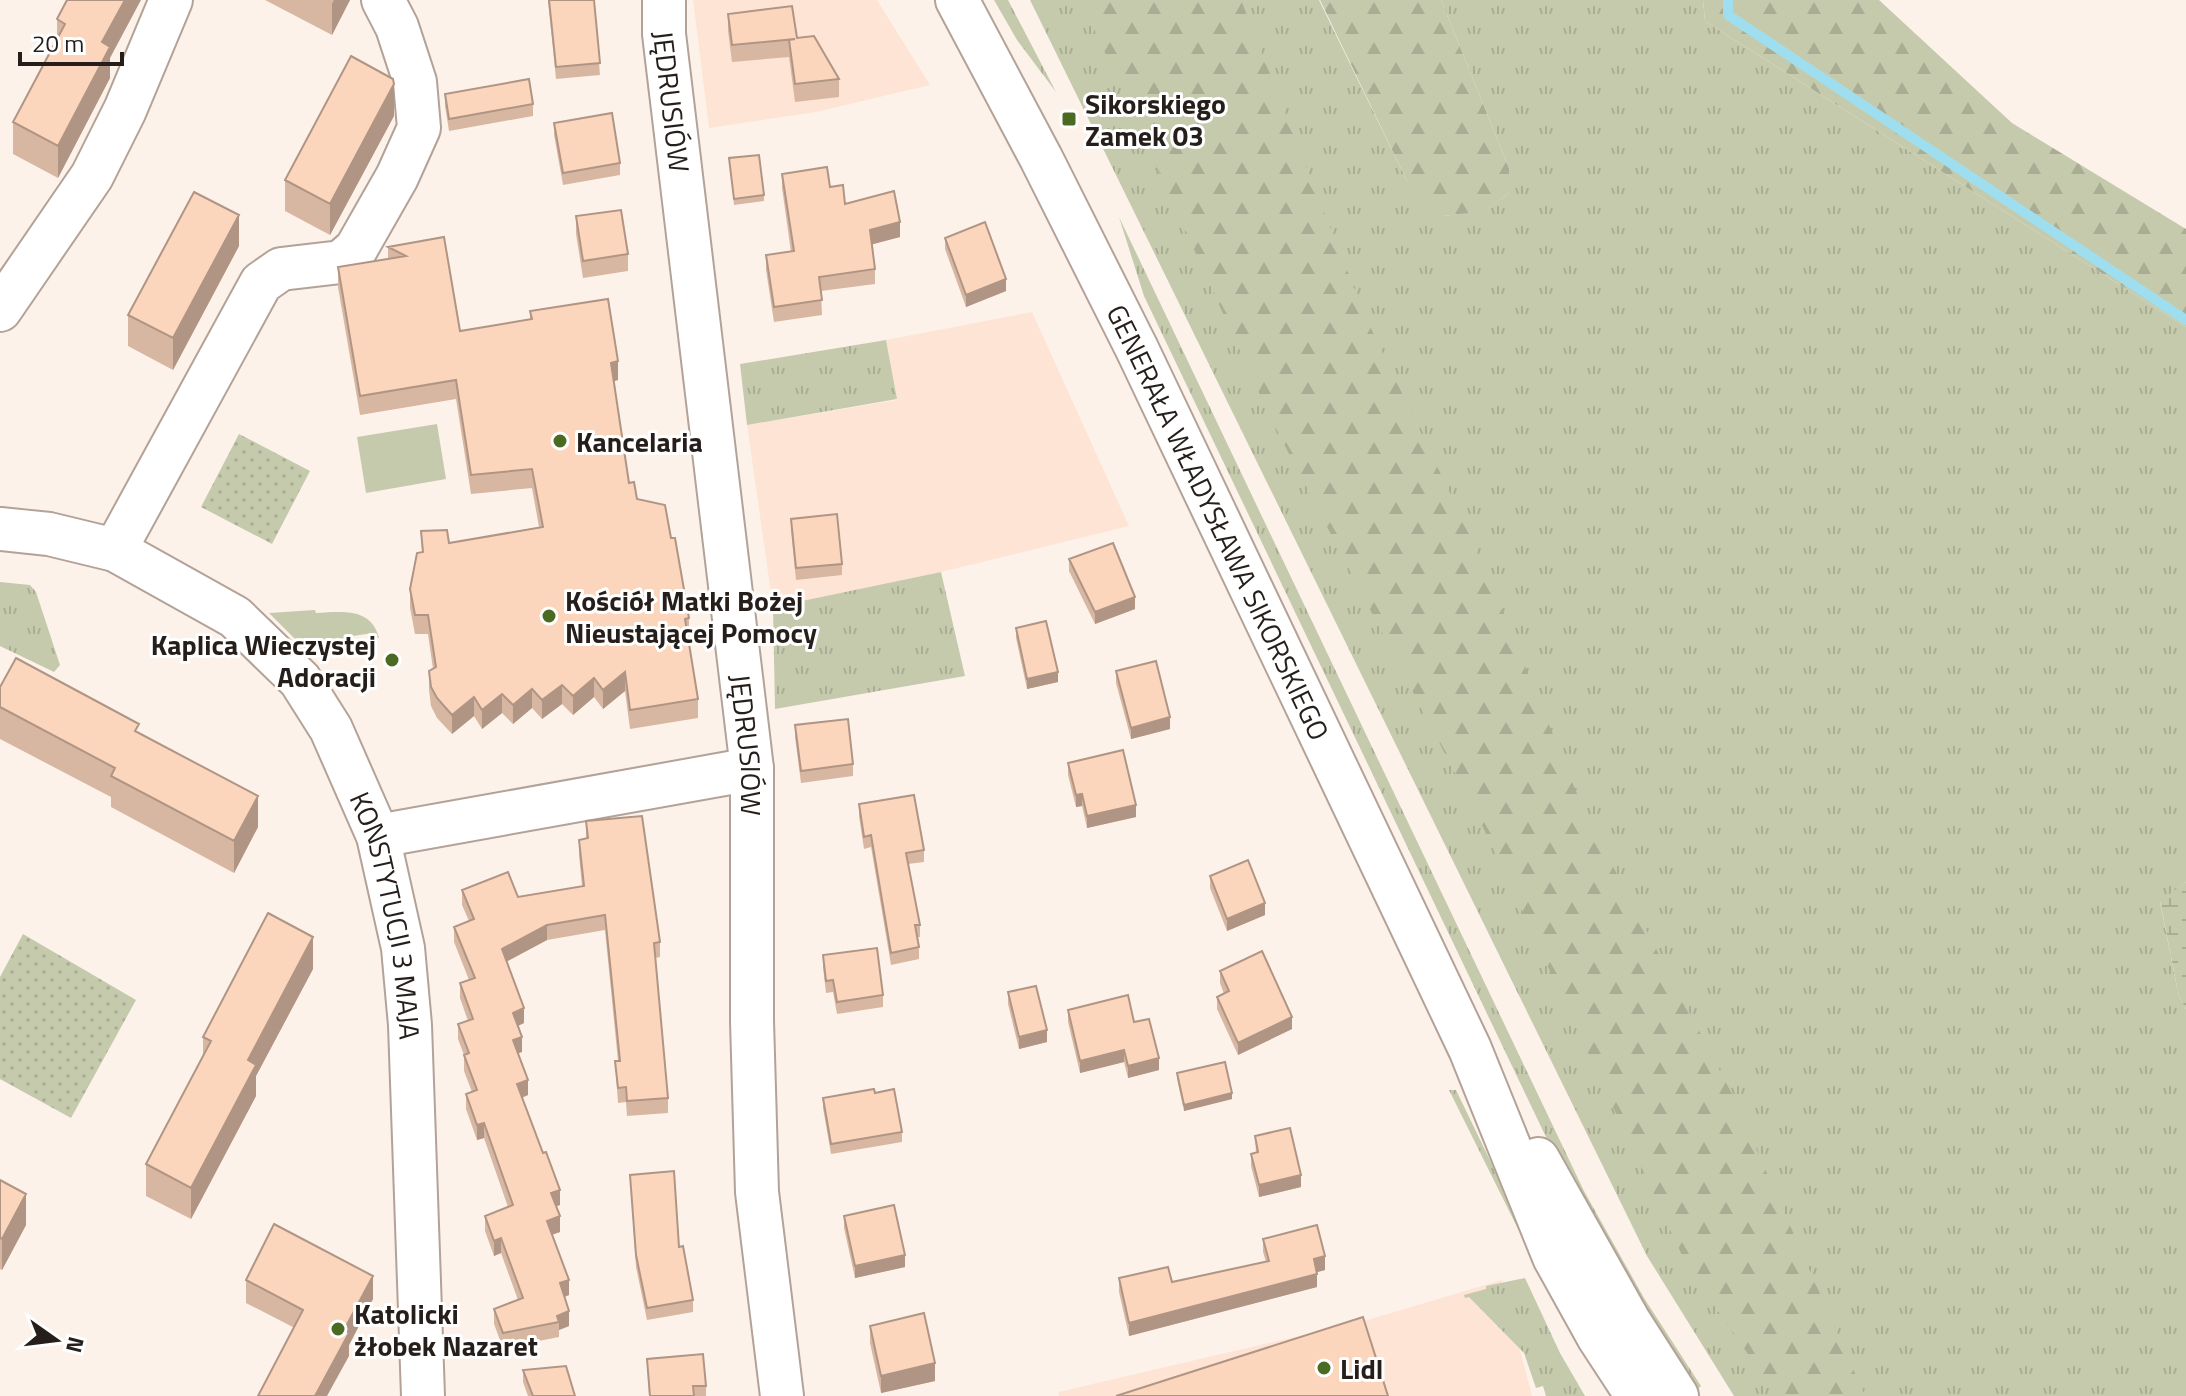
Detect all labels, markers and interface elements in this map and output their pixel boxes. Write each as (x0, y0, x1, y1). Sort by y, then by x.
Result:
scale bar (20, 16, 122, 66)
text: 20 m (32, 25, 84, 61)
street label: JĘDRUSIÓW (642, 28, 702, 175)
place label: Sikorskiego Zamek 03 (1085, 82, 1226, 157)
marker: Sikorskiego Zamek 03 (1060, 110, 1078, 128)
street label: GENERAŁA WŁADYSŁAWA SIKORSKIEGO (1096, 297, 1341, 747)
place label: Kancelaria (576, 420, 703, 463)
marker: Kancelaria (551, 432, 569, 450)
place label: Kościół Matki Bożej Nieustającej Pomocy (565, 579, 817, 654)
marker: Kościół Matki Bożej Nieustającej Pomocy (540, 607, 558, 625)
place label: Kaplica Wieczystej Adoracji (151, 623, 376, 698)
marker: Kaplica Wieczystej Adoracji (383, 651, 401, 669)
street label: JĘDRUSIÓW (719, 672, 774, 816)
street label: KONSTYTUCJI 3 MAJA (339, 784, 432, 1041)
place label: Katolicki żłobek Nazaret (354, 1292, 538, 1367)
north arrow (16, 1300, 96, 1380)
marker: Katolicki żłobek Nazaret (329, 1320, 347, 1338)
text: N (57, 1333, 94, 1356)
place label: Lidl (1340, 1347, 1383, 1390)
marker: Lidl (1315, 1359, 1333, 1377)

